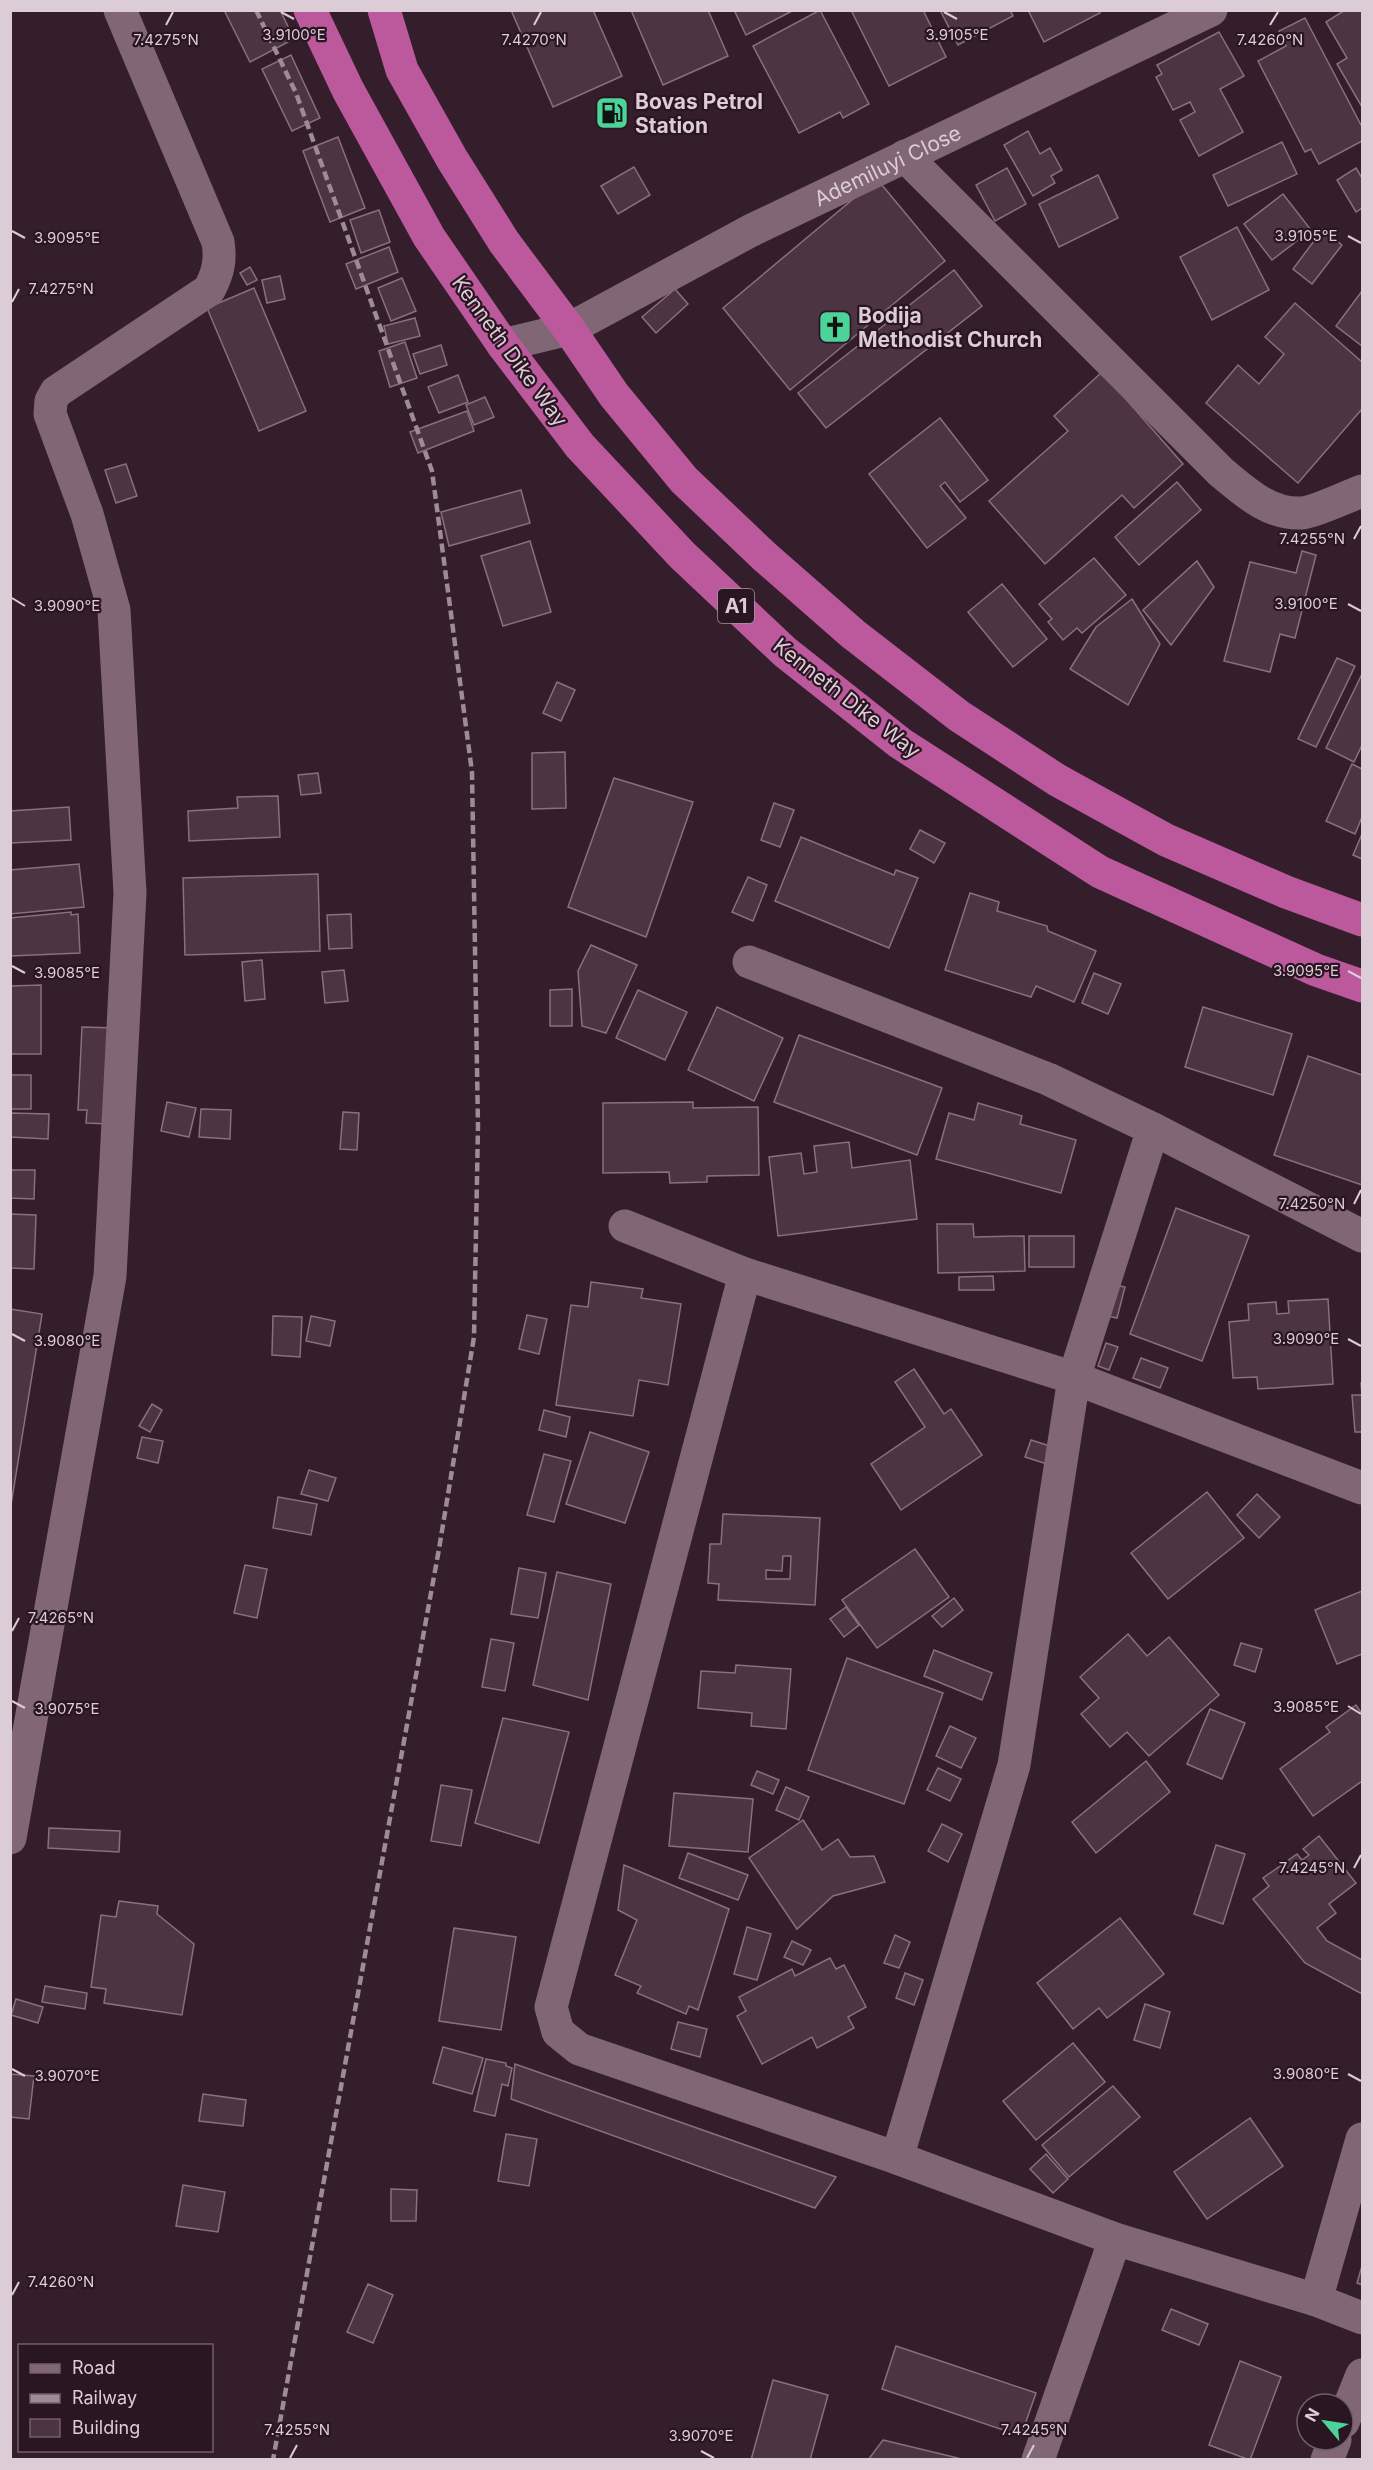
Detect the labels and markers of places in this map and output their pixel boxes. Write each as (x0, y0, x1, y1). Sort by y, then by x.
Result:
place label: Bovas Petrol Station (635, 89, 763, 138)
fuel station icon: Bovas Petrol Station (594, 95, 630, 131)
place label: Bodija Methodist Church (858, 303, 1042, 352)
church icon: Bodija Methodist Church (817, 309, 853, 345)

